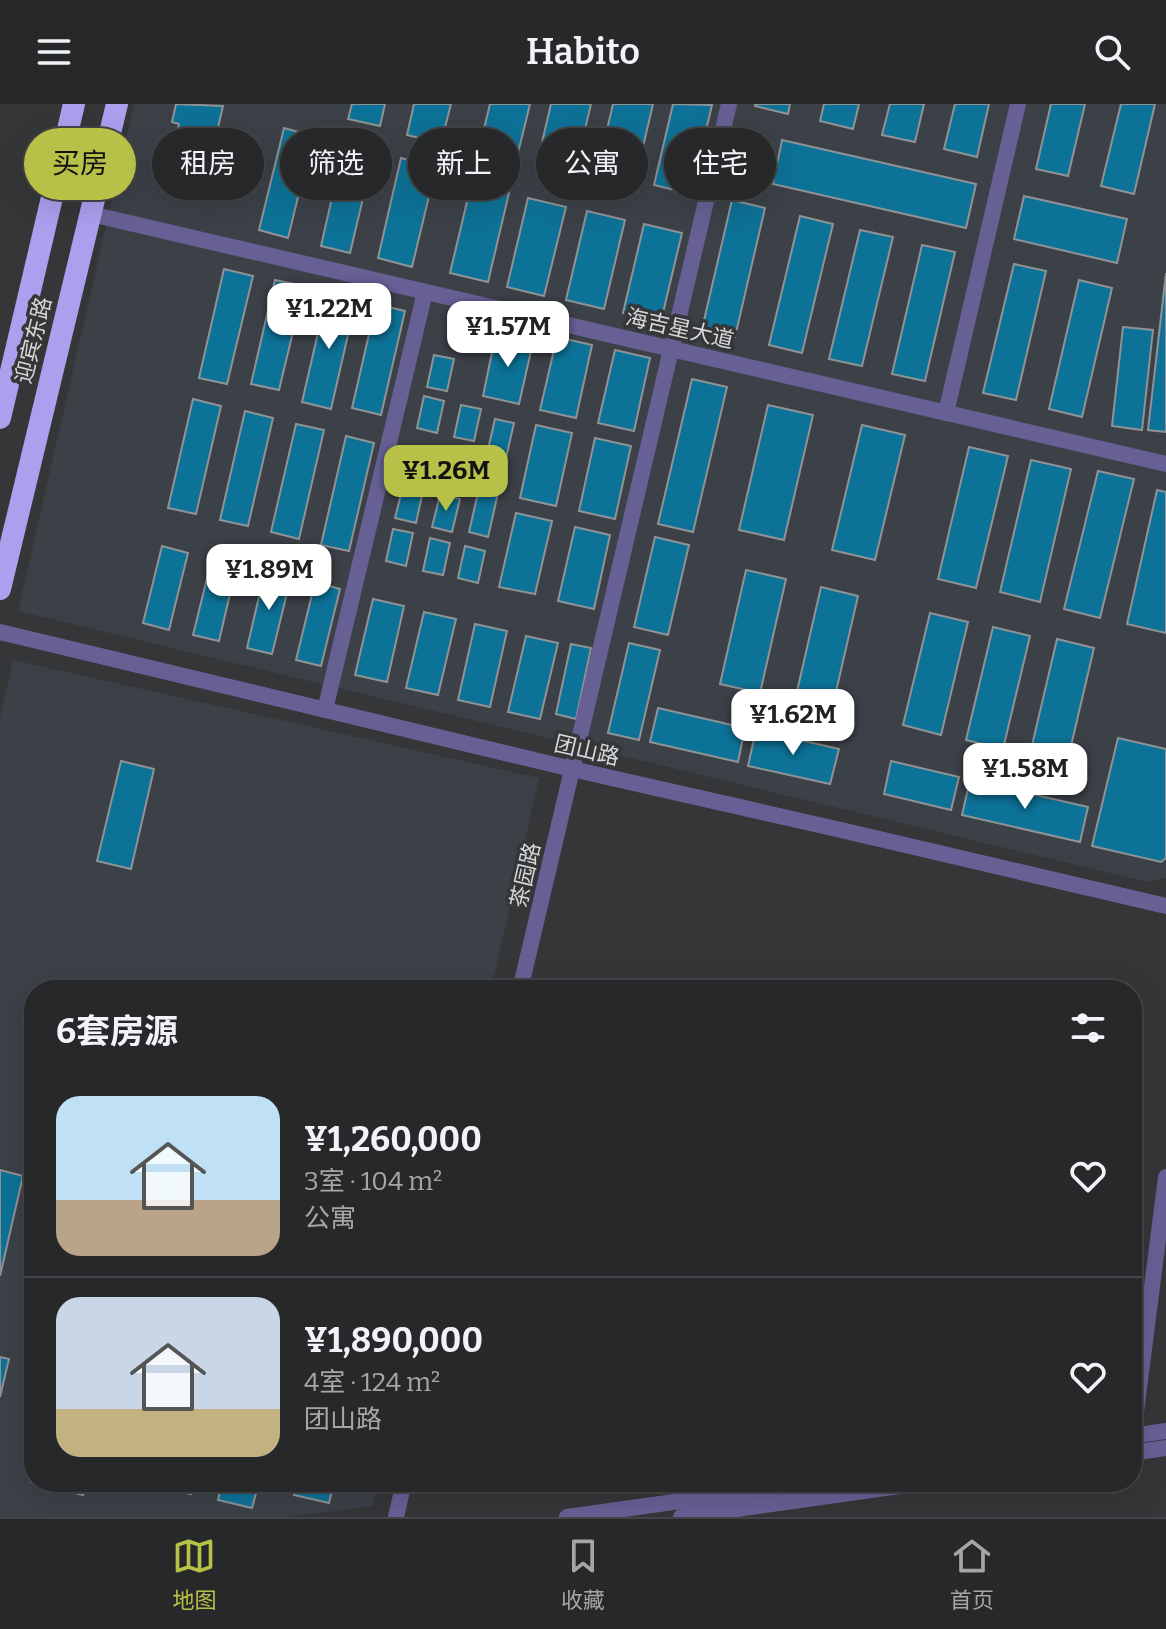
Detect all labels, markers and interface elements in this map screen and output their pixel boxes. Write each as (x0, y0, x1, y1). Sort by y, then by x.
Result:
icon: menu (32, 30, 76, 74)
text: Habito (526, 30, 640, 74)
icon: search (1090, 30, 1134, 74)
chip: 买房 (24, 128, 136, 200)
chip: 租房 (152, 128, 264, 200)
chip: 筛选 (280, 128, 392, 200)
chip: 新上 (408, 128, 520, 200)
chip: 公寓 (536, 128, 648, 200)
chip: 住宅 (664, 128, 776, 200)
pin: ¥1.22M (264, 283, 394, 351)
text: ¥1.22M (285, 293, 373, 324)
street label: 迎宾东路 (10, 294, 57, 386)
pin: ¥1.57M (443, 301, 573, 369)
street label: 海吉星大道 (623, 303, 737, 354)
text: ¥1.57M (465, 311, 551, 342)
pin: ¥1.26M (381, 445, 511, 513)
text: ¥1.26M (402, 455, 490, 486)
pin: ¥1.89M (204, 544, 334, 612)
text: ¥1.89M (224, 554, 314, 585)
pin: ¥1.62M (728, 689, 858, 757)
text: ¥1.62M (749, 699, 837, 730)
street label: 团山路 (552, 730, 622, 771)
pin: ¥1.58M (960, 743, 1090, 811)
text: ¥1.58M (981, 753, 1069, 784)
street label: 茶园路 (505, 840, 546, 910)
icon: filters (1066, 1006, 1110, 1050)
text: 6套房源 (56, 1011, 178, 1052)
text: ¥1,260,000 (304, 1119, 482, 1160)
icon: home (120, 1128, 216, 1224)
icon: heart (1066, 1154, 1110, 1198)
text: 3室 · 104 m² (304, 1166, 442, 1197)
text: 公寓 (304, 1203, 356, 1234)
text: ¥1,890,000 (304, 1320, 483, 1361)
icon: home (120, 1329, 216, 1425)
icon: heart (1066, 1355, 1110, 1399)
text: 4室 · 124 m² (304, 1367, 440, 1398)
text: 团山路 (304, 1404, 382, 1435)
tab: 地图 (172, 1534, 216, 1614)
tab: 收藏 (561, 1534, 605, 1614)
tab: 首页 (950, 1534, 994, 1614)

